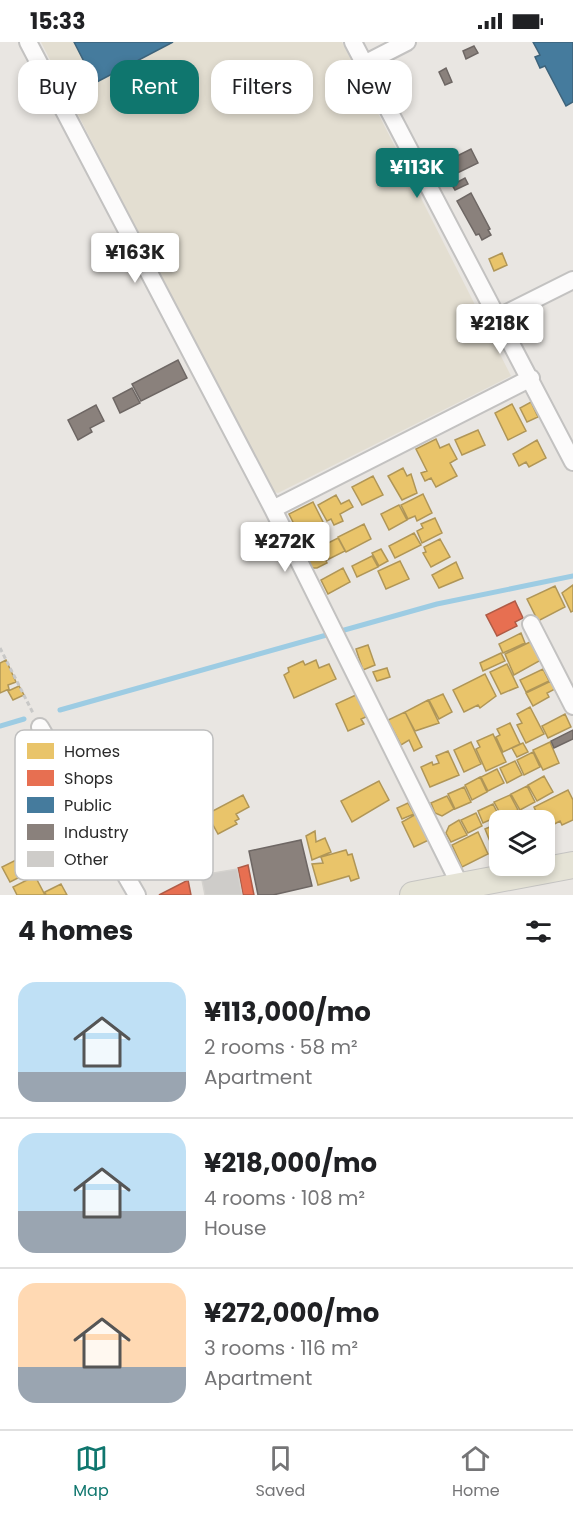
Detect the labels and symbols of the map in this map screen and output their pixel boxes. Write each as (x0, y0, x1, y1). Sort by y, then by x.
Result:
pin: ¥113K (375, 148, 459, 199)
pin: ¥163K (93, 233, 177, 284)
pin: ¥218K (458, 304, 542, 355)
pin: ¥272K (243, 522, 327, 573)
legend (15, 730, 213, 880)
text: Homes (64, 740, 120, 763)
text: Shops (64, 767, 113, 790)
text: Public (64, 794, 112, 817)
text: Industry (64, 821, 128, 844)
text: Other (64, 848, 109, 871)

